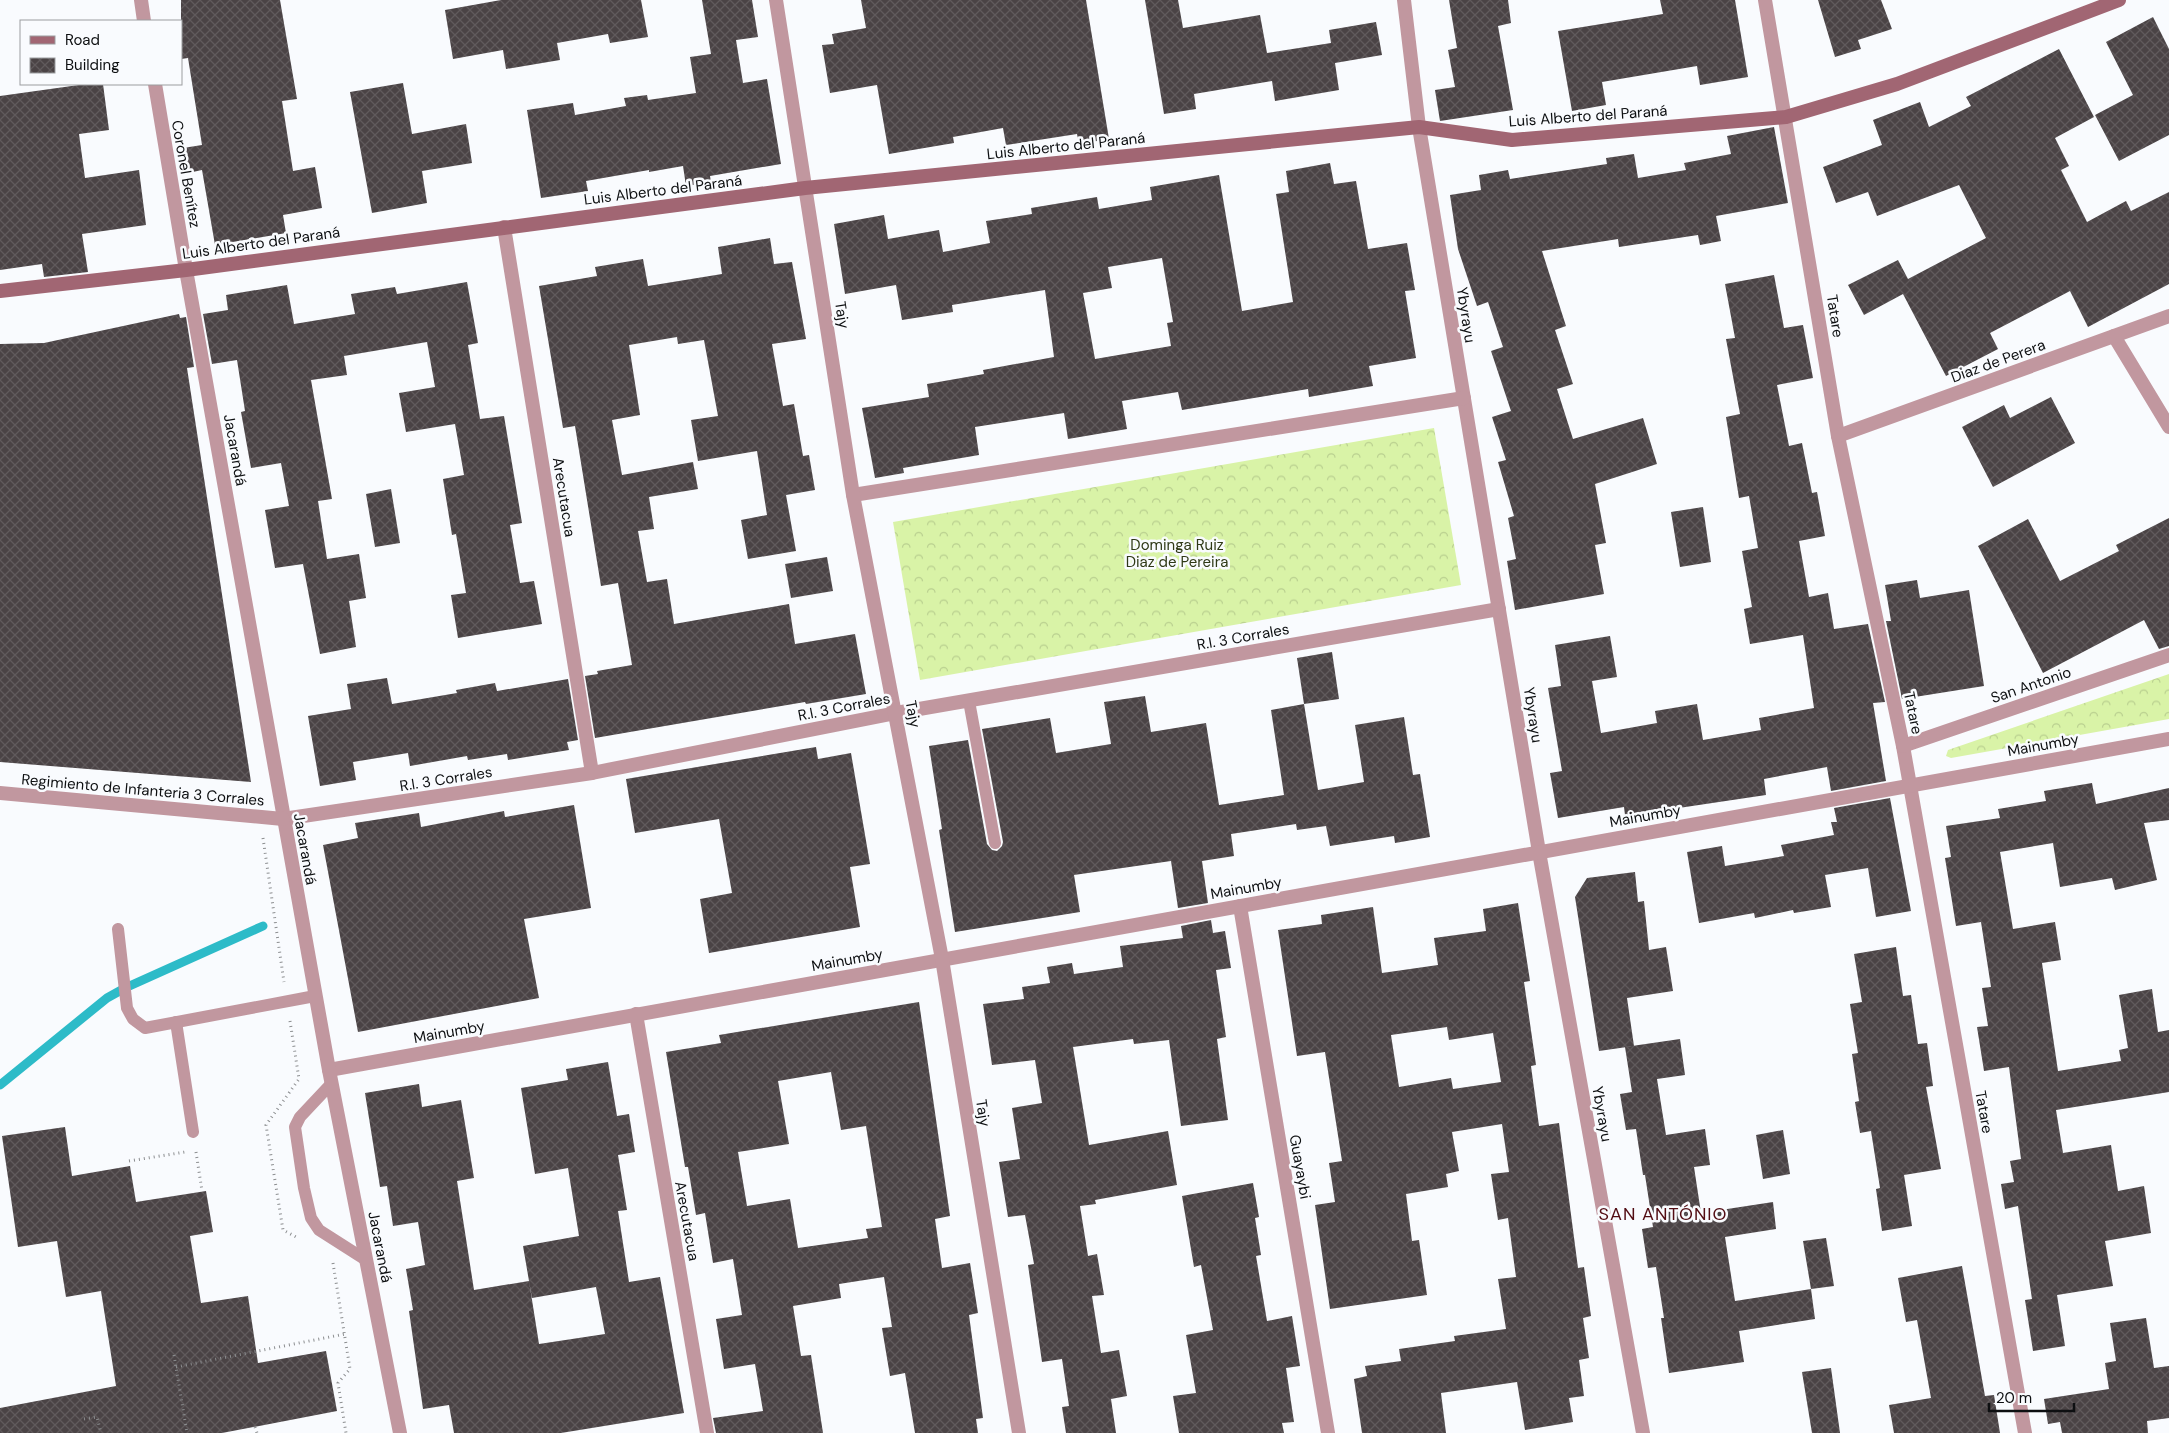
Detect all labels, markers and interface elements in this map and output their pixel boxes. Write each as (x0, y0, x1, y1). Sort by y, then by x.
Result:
legend (20, 20, 182, 85)
text: Road (65, 30, 100, 50)
text: Building (65, 55, 120, 75)
street label: Luis Alberto del Paraná (1508, 100, 1668, 132)
street label: Coronel Benítez (167, 119, 205, 229)
street label: Luis Alberto del Paraná (986, 128, 1146, 164)
street label: Luis Alberto del Paraná (583, 170, 743, 210)
street label: Luis Alberto del Paraná (181, 222, 341, 264)
street label: Ybyrayu (1452, 286, 1480, 344)
street label: Tatare (1822, 293, 1848, 339)
street label: Tajy (830, 300, 854, 331)
street label: Diaz de Perera (1948, 335, 2048, 387)
street label: Jacarandá (219, 413, 251, 487)
street label: Arecutacua (548, 456, 580, 538)
park label: Dominga Ruiz Diaz de Pereira (1126, 535, 1228, 572)
street label: R.I. 3 Corrales (1195, 619, 1291, 655)
street label: San Antonio (1988, 662, 2074, 708)
street label: Ybyrayu (1519, 686, 1547, 744)
street label: R.I. 3 Corrales (796, 688, 892, 726)
street label: Tatare (1899, 690, 1927, 736)
street label: Tajy (901, 699, 926, 730)
street label: Mainumby (2006, 729, 2081, 761)
street label: R.I. 3 Corrales (398, 762, 494, 796)
street label: Regimiento de Infanteria 3 Corrales (21, 769, 265, 811)
street label: Mainumby (1608, 800, 1683, 832)
street label: Jacarandá (289, 812, 321, 886)
street label: Mainumby (1209, 872, 1284, 904)
street label: Mainumby (810, 944, 885, 976)
street label: Mainumby (412, 1016, 487, 1048)
street label: Ybyrayu (1587, 1085, 1617, 1143)
street label: Tatare (1970, 1089, 1998, 1135)
street label: Tajy (971, 1098, 995, 1129)
street label: Guayaybi (1285, 1133, 1315, 1201)
street label: Arecutacua (670, 1180, 704, 1262)
district label: SAN ANTÓNIO (1599, 1202, 1727, 1226)
street label: Jacarandá (363, 1210, 397, 1284)
scale bar (1989, 1380, 2074, 1412)
text: 20 m (1996, 1388, 2032, 1408)

